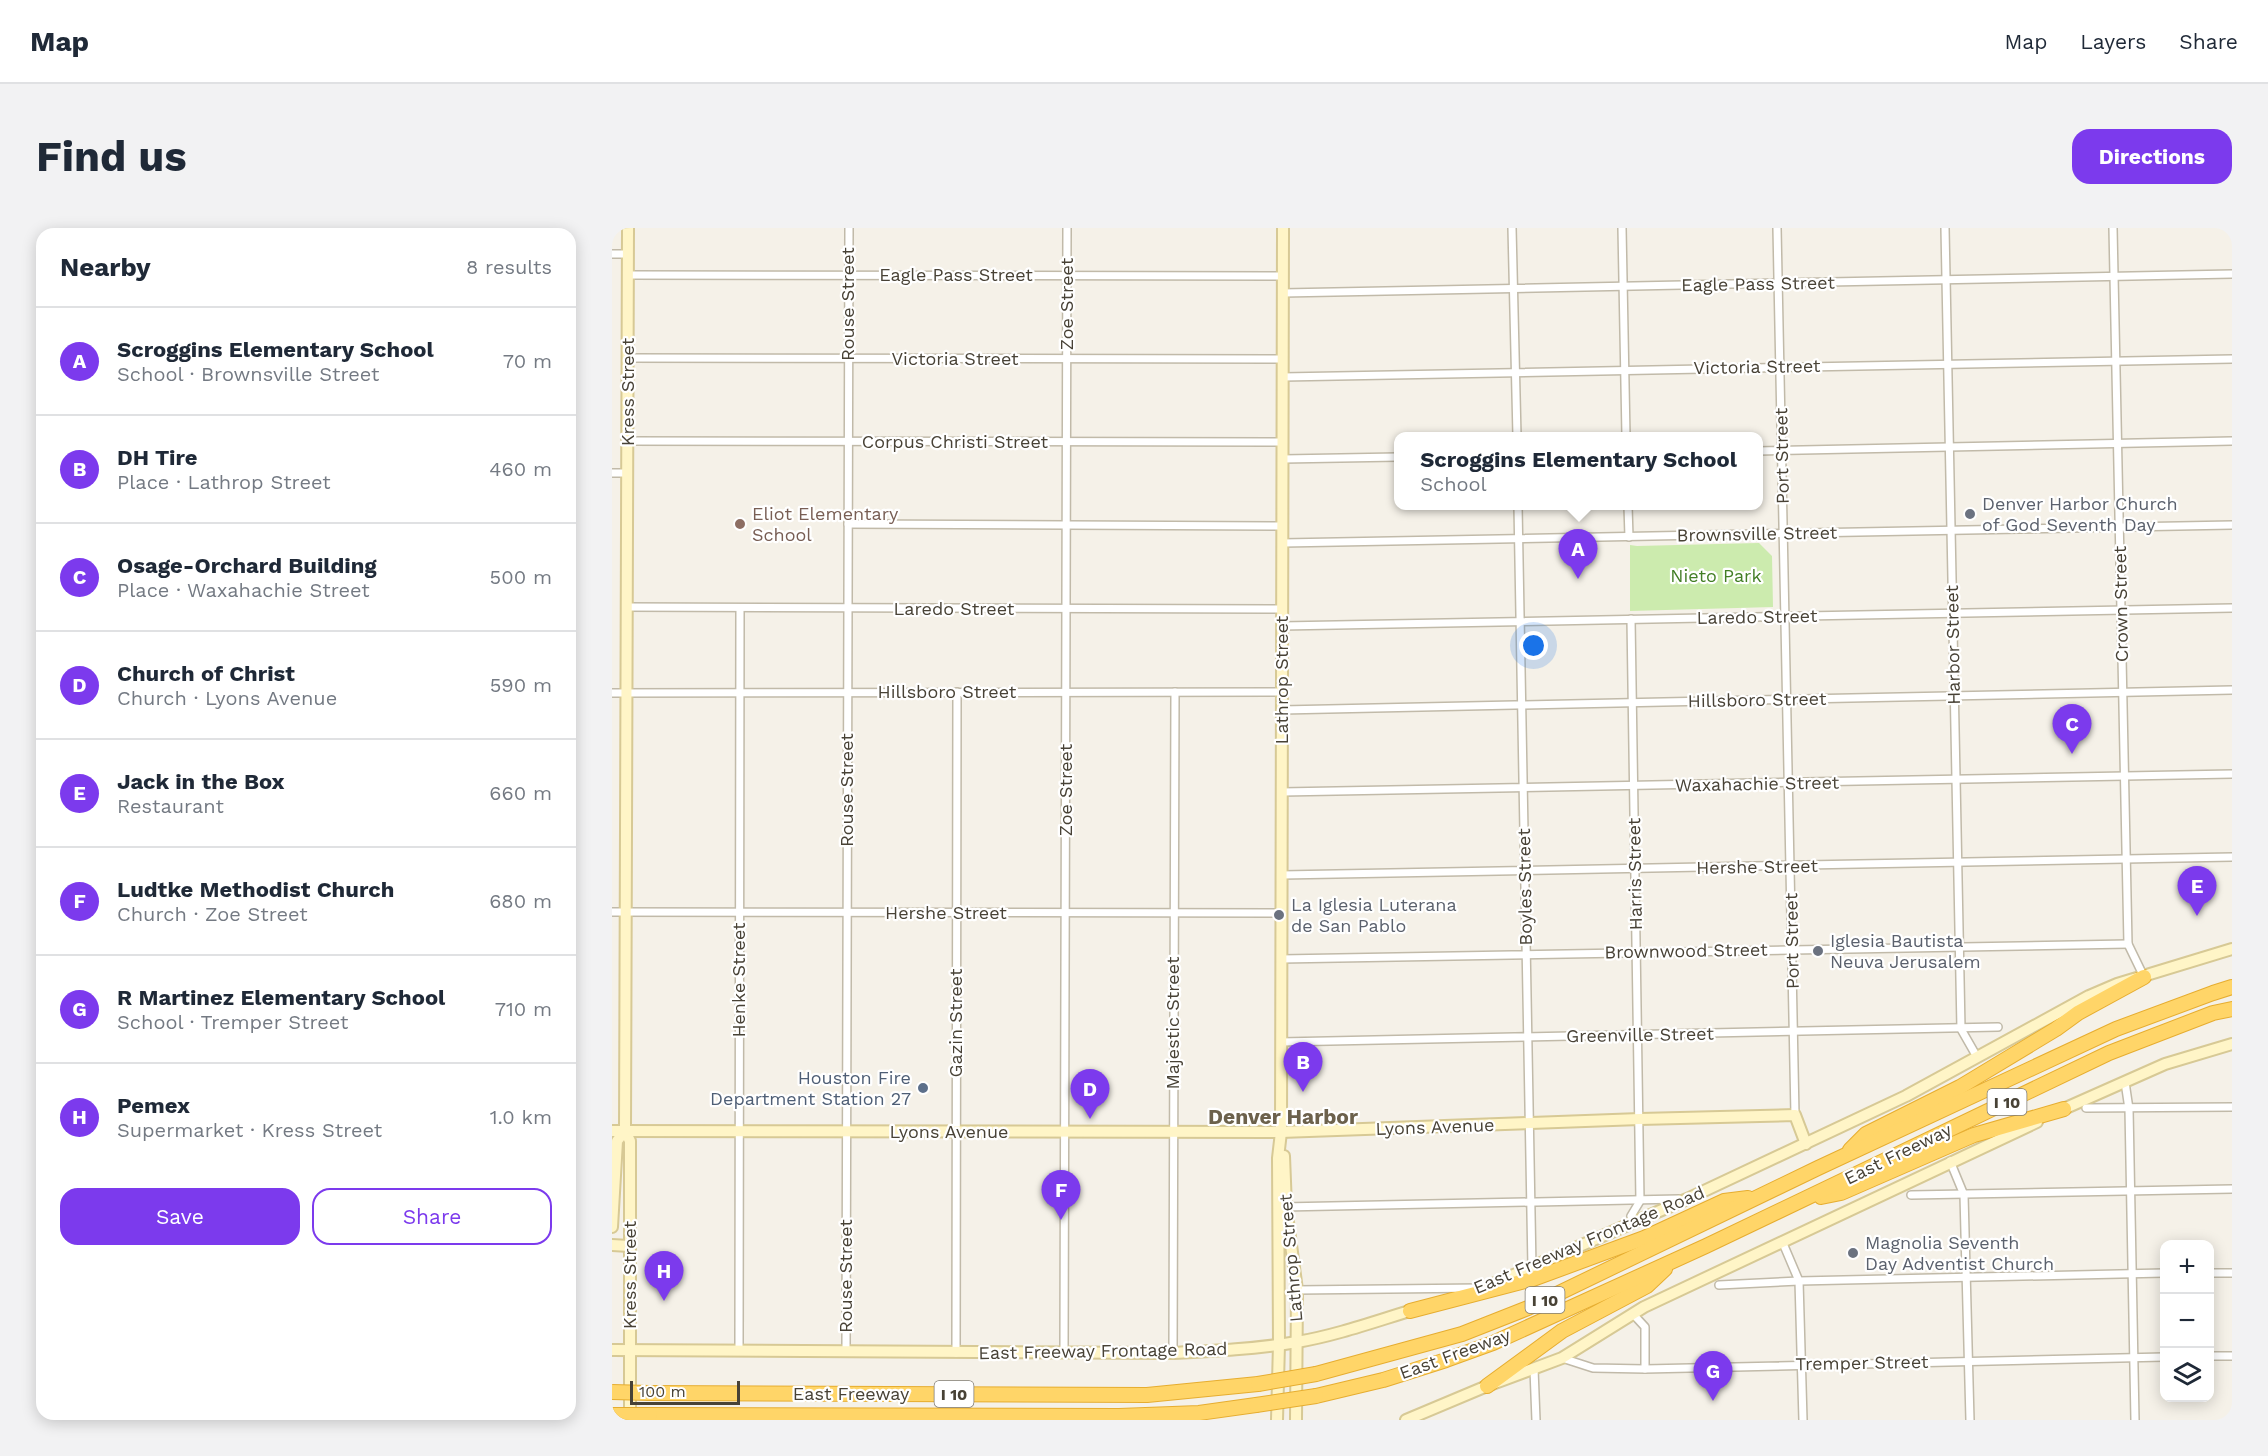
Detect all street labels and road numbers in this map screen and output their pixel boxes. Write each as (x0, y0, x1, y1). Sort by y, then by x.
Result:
street label: Rouse Street (837, 247, 858, 361)
street label: Zoe Street (1056, 257, 1077, 350)
street label: Eagle Pass Street (879, 264, 1033, 285)
street label: Eagle Pass Street (1681, 272, 1835, 295)
street label: Kress Street (617, 337, 638, 446)
street label: Victoria Street (891, 348, 1019, 369)
street label: Victoria Street (1693, 355, 1821, 378)
street label: Port Street (1770, 407, 1793, 504)
street label: Corpus Christi Street (862, 431, 1049, 452)
street label: Brownsville Street (1676, 522, 1838, 545)
street label: Crown Street (2109, 545, 2132, 662)
street label: Harbor Street (1941, 584, 1964, 705)
street label: Laredo Street (894, 598, 1015, 619)
street label: Laredo Street (1696, 605, 1818, 628)
street label: Lathrop Street (1271, 615, 1292, 744)
street label: Hillsboro Street (878, 681, 1017, 702)
street label: Hillsboro Street (1687, 688, 1827, 711)
street label: Rouse Street (836, 733, 857, 847)
street label: Zoe Street (1055, 743, 1076, 836)
street label: Waxahachie Street (1675, 772, 1840, 795)
street label: Harris Street (1623, 817, 1646, 930)
street label: Boyles Street (1513, 828, 1536, 946)
street label: Hershe Street (1696, 855, 1818, 878)
street label: Port Street (1780, 892, 1803, 989)
street label: Hershe Street (885, 902, 1007, 923)
street label: Henke Street (728, 922, 749, 1038)
street label: Brownwood Street (1604, 939, 1768, 962)
street label: Majestic Street (1162, 956, 1183, 1089)
street label: Gazin Street (945, 968, 966, 1078)
street label: Greenville Street (1566, 1023, 1714, 1046)
road number: I 10 (1988, 1089, 2026, 1115)
street label: Lyons Avenue (1375, 1114, 1495, 1139)
street label: East Freeway (1841, 1118, 1955, 1189)
street label: Lyons Avenue (890, 1121, 1008, 1142)
street label: East Freeway Frontage Road (1470, 1181, 1708, 1298)
street label: Lathrop Street (1274, 1193, 1307, 1323)
street label: Rouse Street (835, 1219, 856, 1333)
street label: Kress Street (619, 1220, 640, 1329)
road number: I 10 (1526, 1287, 1564, 1313)
street label: East Freeway (1397, 1323, 1514, 1383)
street label: East Freeway Frontage Road (978, 1338, 1228, 1363)
street label: Tremper Street (1795, 1351, 1929, 1374)
road number: I 10 (934, 1381, 974, 1407)
street label: East Freeway (793, 1383, 910, 1404)

